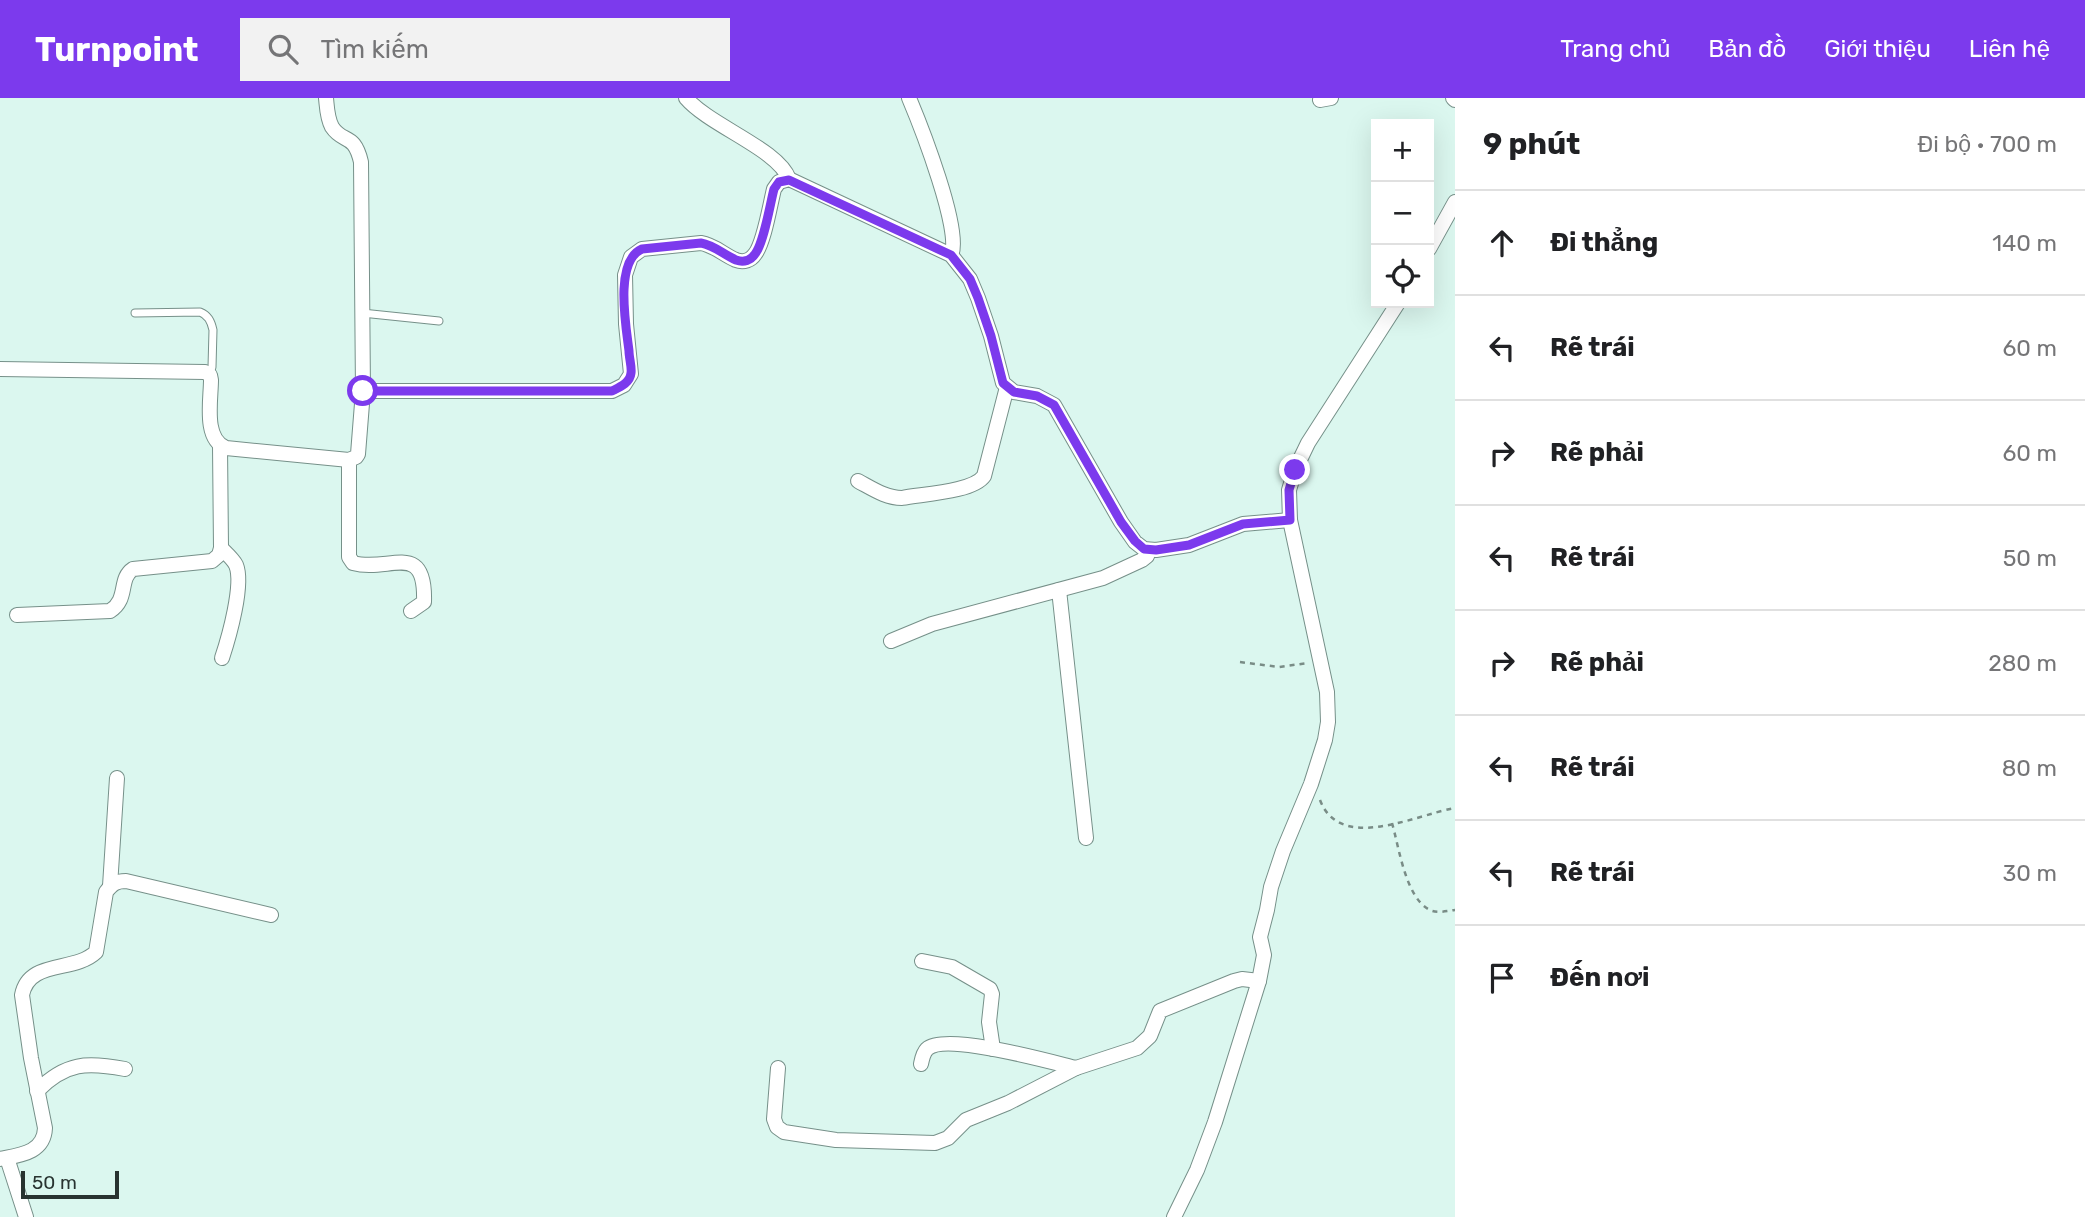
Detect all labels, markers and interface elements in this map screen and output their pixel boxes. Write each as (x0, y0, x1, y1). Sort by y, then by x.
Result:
search box (240, 18, 730, 81)
text: Turnpoint (35, 30, 198, 69)
icon: search (264, 30, 302, 68)
text: Tìm kiếm (320, 34, 429, 65)
text: Trang chủ (1560, 35, 1670, 63)
text: Bản đồ (1708, 35, 1786, 63)
text: Giới thiệu (1824, 35, 1931, 63)
text: Liên hệ (1969, 35, 2050, 63)
map controls (1371, 119, 1434, 308)
button: + (1371, 119, 1434, 182)
text: 9 phút (1483, 126, 1580, 162)
text: Đi bộ · 700 m (1917, 130, 2057, 158)
button: − (1371, 182, 1434, 245)
icon: ahead (1483, 224, 1521, 262)
text: Đi thẳng (1550, 227, 1658, 258)
text: 140 m (1992, 229, 2057, 257)
button: locate (1371, 245, 1434, 308)
icon: left (1483, 329, 1521, 367)
text: Rẽ trái (1550, 332, 1635, 363)
text: 60 m (2002, 334, 2057, 362)
route start (347, 375, 378, 406)
icon: right (1483, 434, 1521, 472)
text: Rẽ phải (1550, 437, 1644, 468)
text: 60 m (2002, 439, 2057, 467)
route end (1279, 454, 1310, 485)
icon: left (1483, 539, 1521, 577)
text: Rẽ trái (1550, 542, 1635, 573)
text: 50 m (2003, 544, 2057, 572)
icon: right (1483, 644, 1521, 682)
text: Rẽ phải (1550, 647, 1644, 678)
text: 280 m (1988, 649, 2057, 677)
icon: left (1483, 749, 1521, 787)
text: Rẽ trái (1550, 752, 1635, 783)
text: 80 m (2002, 754, 2057, 782)
icon: left (1483, 854, 1521, 892)
text: Rẽ trái (1550, 857, 1635, 888)
text: 30 m (2002, 859, 2057, 887)
icon: arrive (1483, 959, 1521, 997)
text: Đến nơi (1550, 962, 1649, 993)
scale bar (21, 1168, 119, 1200)
text: 50 m (32, 1171, 77, 1194)

